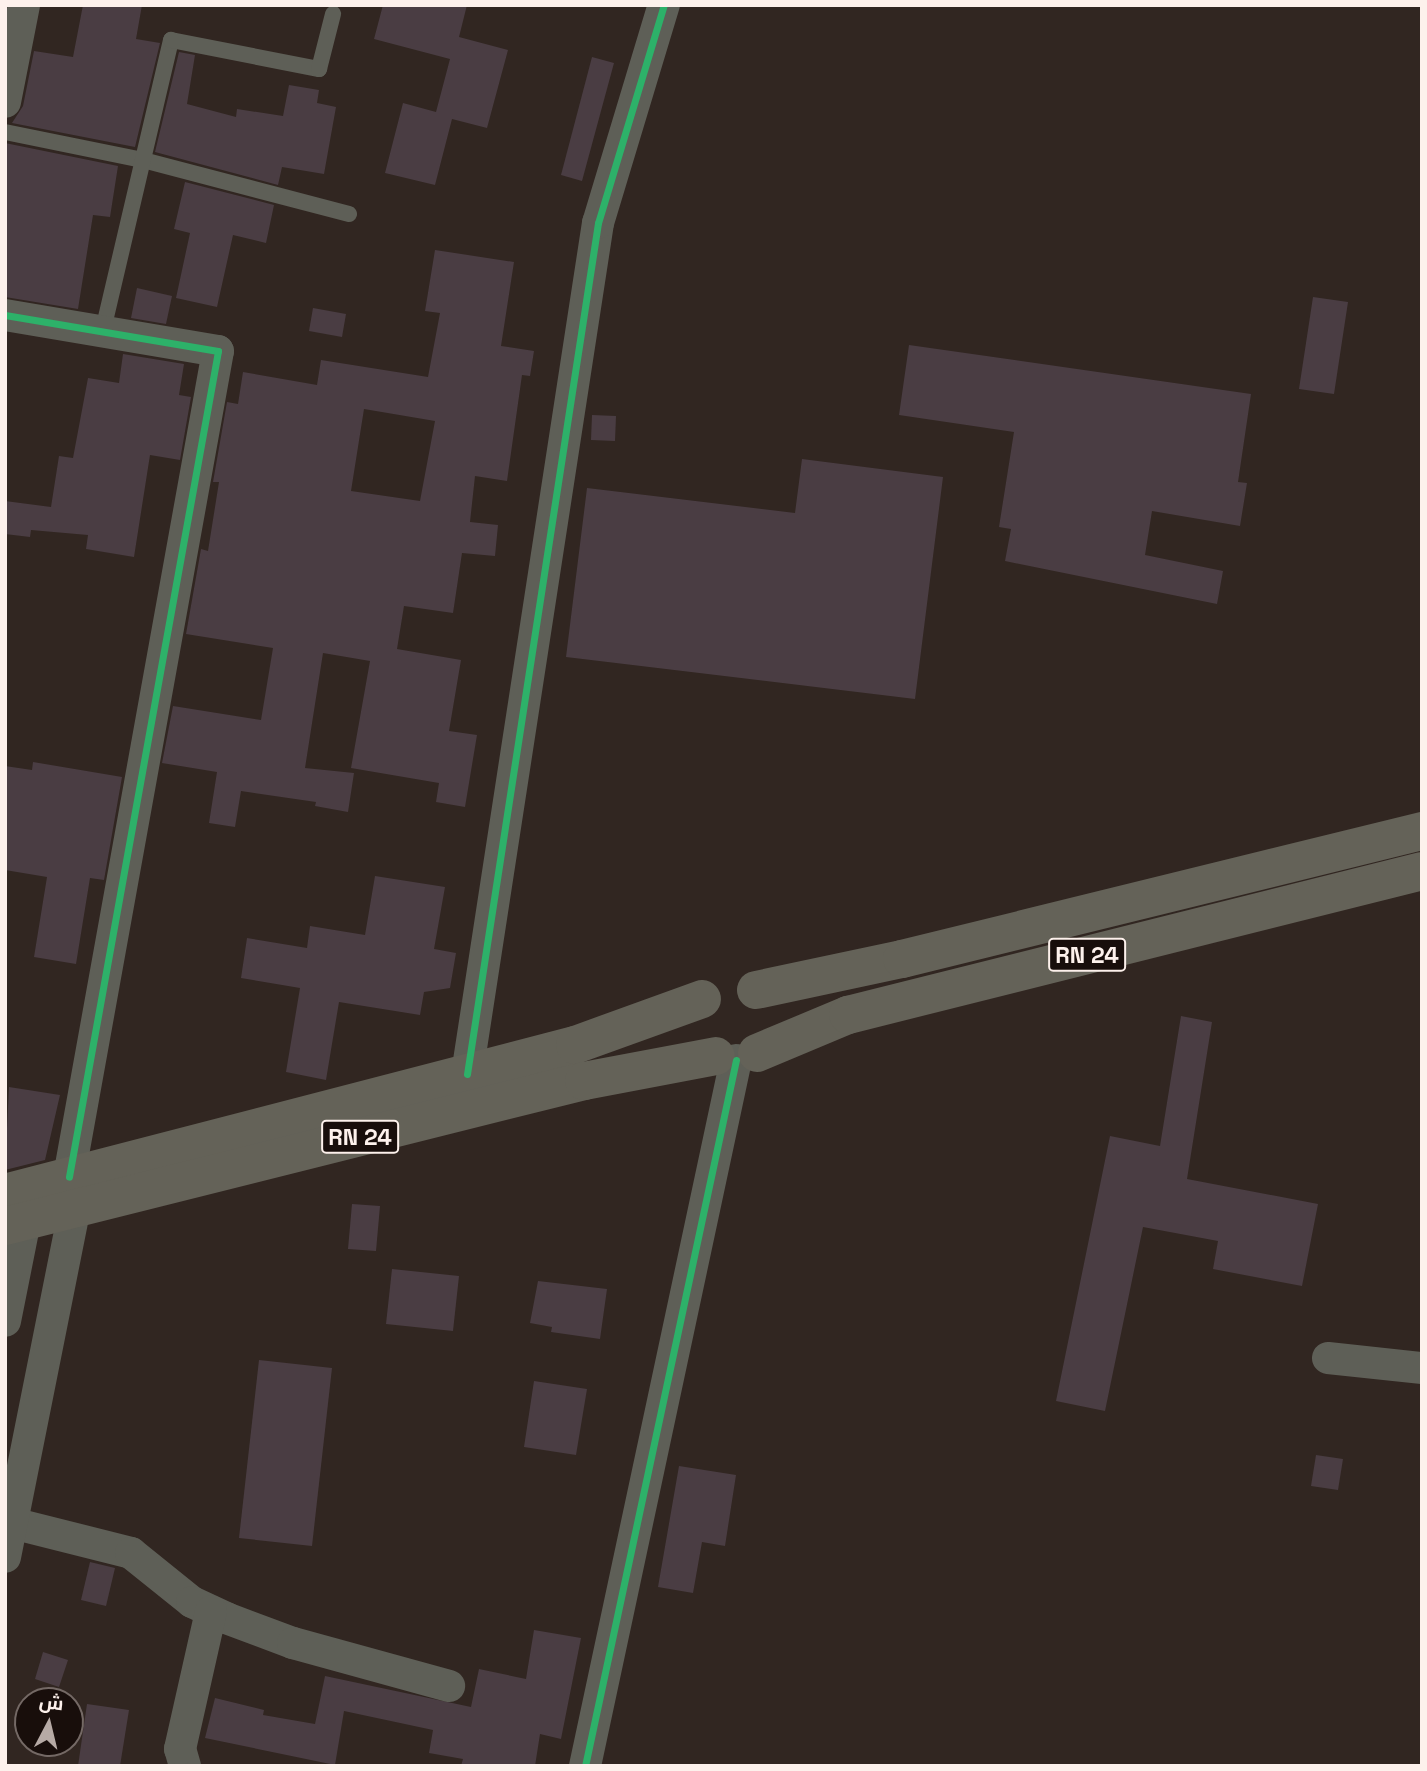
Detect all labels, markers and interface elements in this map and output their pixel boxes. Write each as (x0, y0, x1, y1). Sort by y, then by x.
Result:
road number: RN 24 (1047, 936, 1127, 974)
road number: RN 24 (320, 1118, 400, 1156)
north arrow (14, 1687, 84, 1757)
text: ش (38, 1689, 65, 1717)

